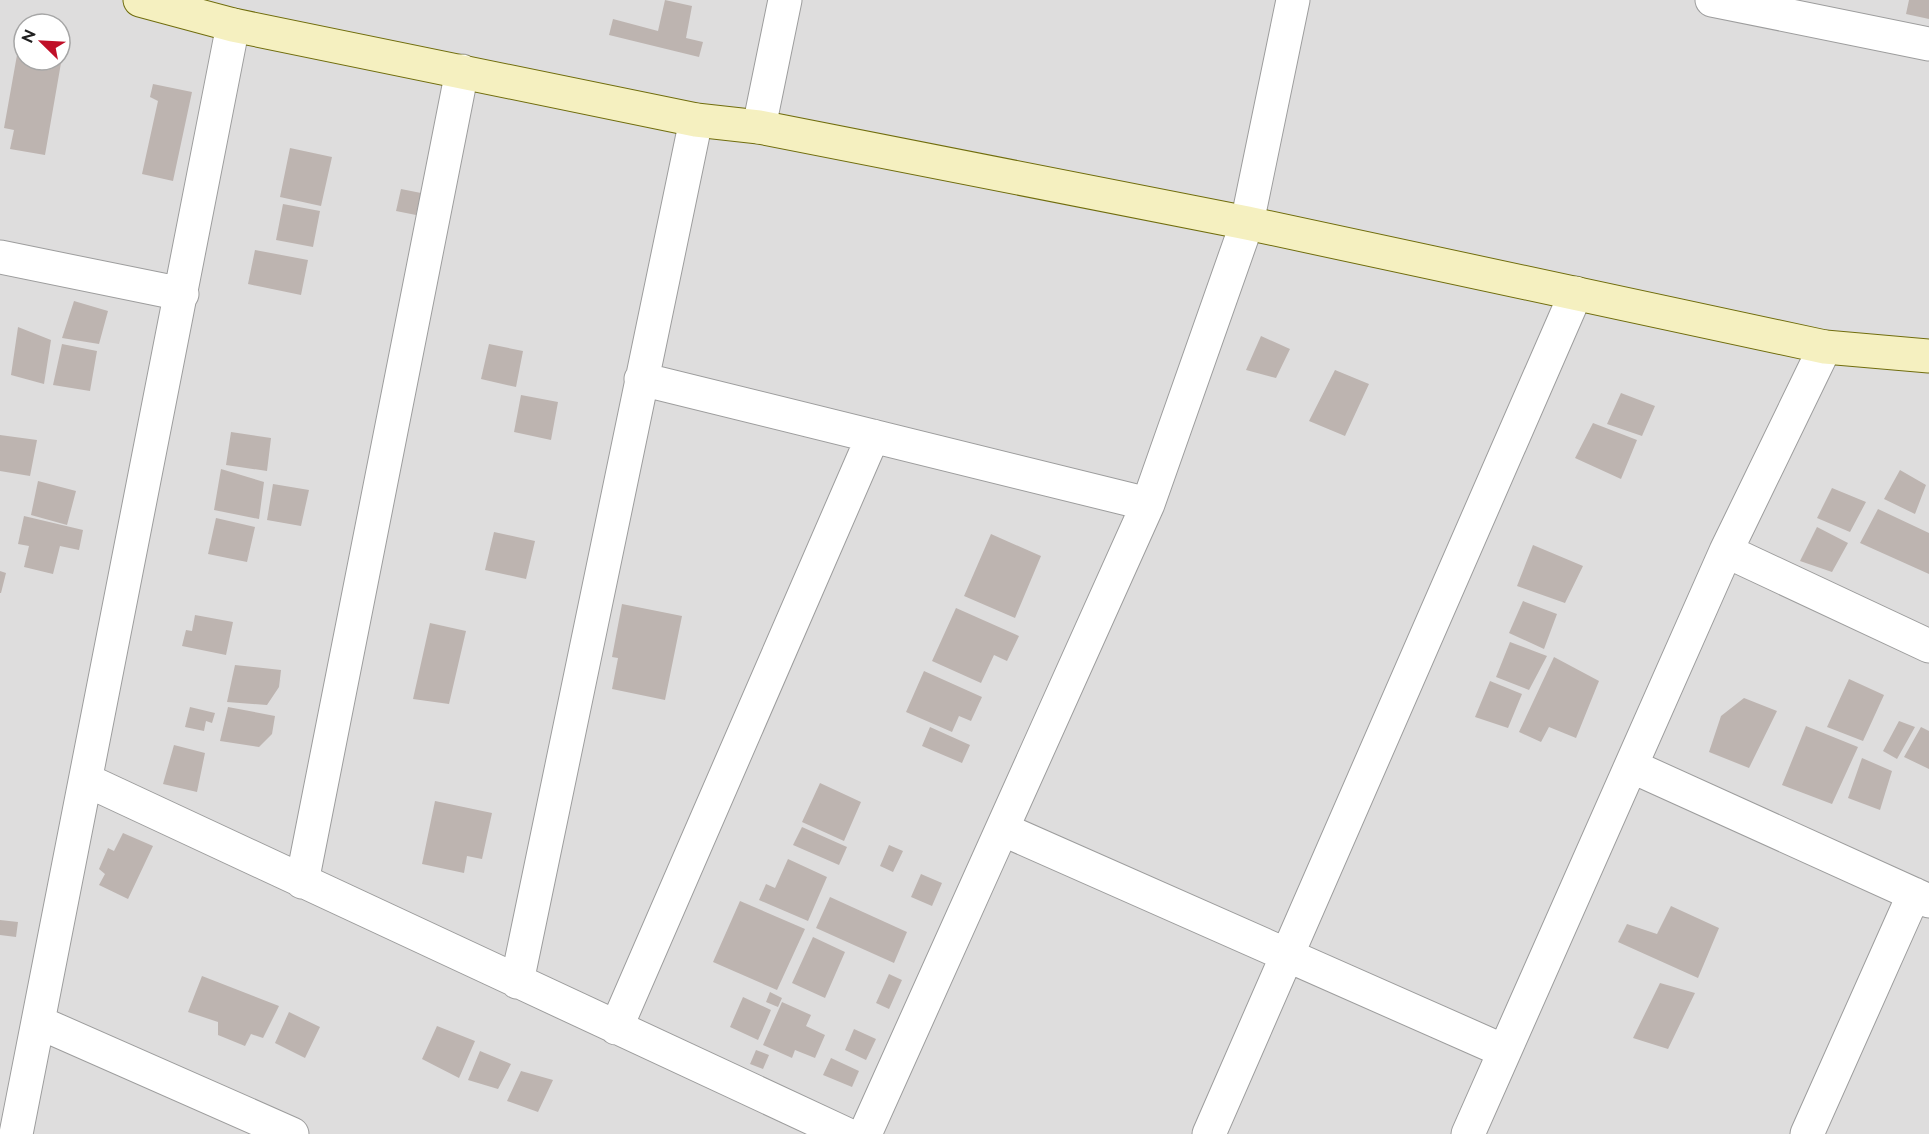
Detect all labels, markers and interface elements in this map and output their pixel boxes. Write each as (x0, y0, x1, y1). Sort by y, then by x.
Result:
north arrow (12, 12, 72, 72)
text: N (18, 27, 40, 46)

